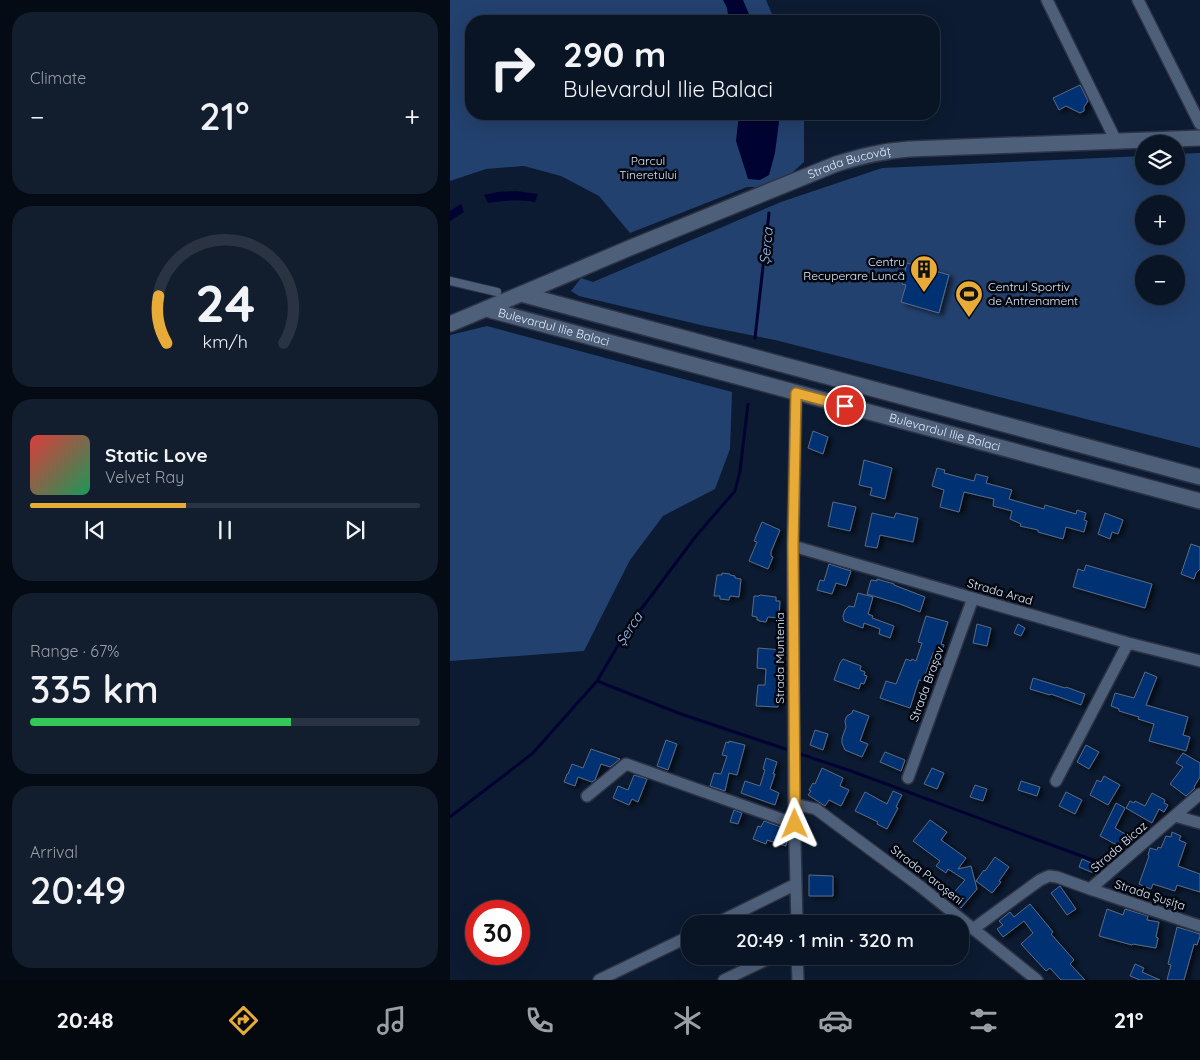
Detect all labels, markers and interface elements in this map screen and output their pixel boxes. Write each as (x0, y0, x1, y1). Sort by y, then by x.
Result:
text: 290 m (563, 32, 666, 76)
icon: right (480, 35, 545, 100)
text: Climate (30, 68, 86, 88)
text: Bulevardul Ilie Balaci (563, 75, 773, 103)
text: 21° (199, 92, 249, 140)
text: − (30, 99, 45, 134)
text: + (404, 99, 420, 134)
map controls (1135, 135, 1185, 305)
button: layers (1135, 135, 1185, 185)
street label: Strada Bucovăț (805, 143, 892, 182)
park label: Parcul Tineretului (619, 153, 677, 182)
button: + (1135, 195, 1185, 245)
water label: Șerca (755, 225, 777, 265)
place label: Centru Recuperare Luncă (803, 254, 905, 283)
building icon: Centru Recuperare Luncă (909, 254, 939, 293)
button: − (1135, 255, 1185, 305)
text: 24 (195, 270, 255, 335)
sports icon: Centrul Sportiv de Antrenament (954, 279, 984, 318)
place label: Centrul Sportiv de Antrenament (988, 279, 1078, 308)
street label: Bulevardul Ilie Balaci (496, 305, 611, 349)
text: km/h (202, 330, 248, 352)
pin (824, 385, 866, 427)
icon: arrive (831, 392, 859, 420)
street label: Bulevardul Ilie Balaci (888, 410, 1002, 454)
text: Static Love (105, 443, 208, 467)
text: Velvet Ray (105, 467, 184, 487)
icon: previous (81, 516, 109, 544)
icon: pause (211, 516, 239, 544)
icon: next (341, 516, 369, 544)
street label: Strada Arad (966, 575, 1034, 608)
water label: Șerca (611, 607, 647, 649)
street label: Strada Muntenia (772, 612, 787, 704)
text: Range · 67% (30, 641, 120, 661)
street label: Strada Brașov (906, 644, 947, 724)
text: 335 km (30, 665, 159, 713)
position arrow (768, 797, 820, 849)
street label: Strada Bicaz (1087, 818, 1150, 875)
text: Arrival (30, 842, 78, 862)
street label: Strada Paroșeni (888, 842, 967, 908)
text: 20:49 (30, 866, 126, 914)
street label: Strada Șușița (1113, 876, 1187, 913)
speed limit sign: 30 (465, 900, 530, 965)
text: 20:49 · 1 min · 320 m (736, 928, 914, 952)
icon: directions (226, 1003, 261, 1038)
icon: music (374, 1003, 409, 1038)
icon: phone (522, 1003, 557, 1038)
icon: climate (670, 1003, 705, 1038)
icon: car (818, 1003, 853, 1038)
icon: filters (966, 1003, 1001, 1038)
text: 20:48 (56, 1006, 113, 1034)
text: 21° (1114, 1006, 1143, 1034)

